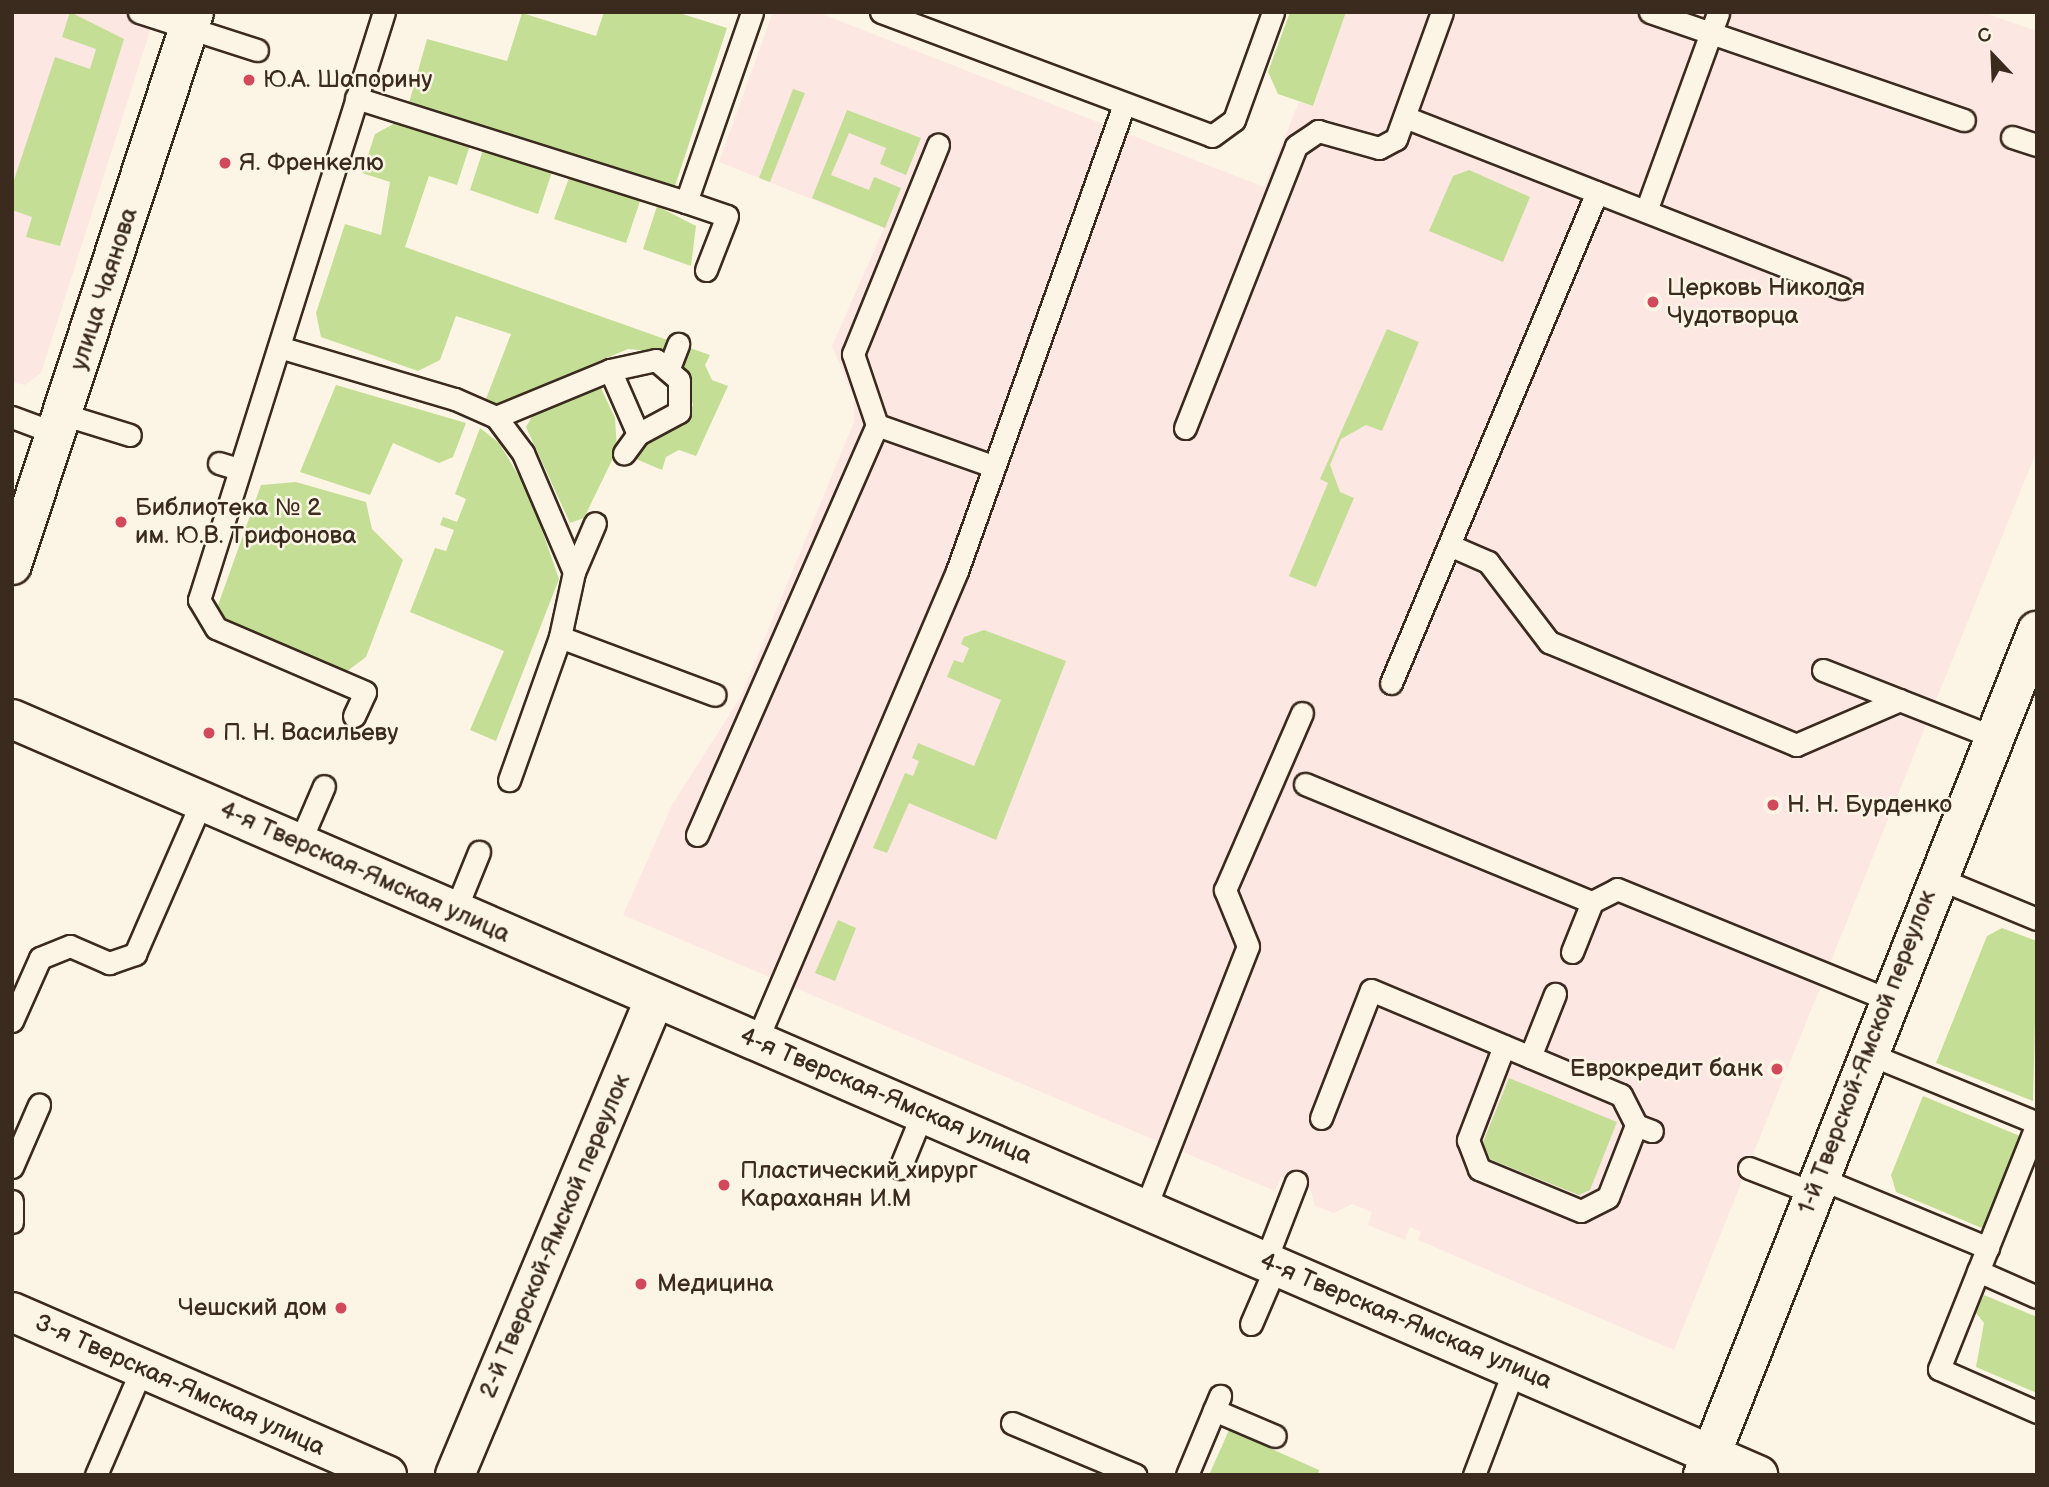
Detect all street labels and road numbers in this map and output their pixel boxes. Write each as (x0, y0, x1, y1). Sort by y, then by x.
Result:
street label: улица Чаянова (64, 204, 144, 374)
street label: 4-я Тверская-Ямская улица (216, 795, 514, 949)
street label: 1-й Тверской-Ямской переулок (1792, 886, 1942, 1218)
street label: 4-я Тверская-Ямская улица (736, 1021, 1036, 1171)
street label: 2-й Тверской-Ямской переулок (473, 1070, 637, 1402)
street label: 4-я Тверская-Ямская улица (1256, 1246, 1556, 1396)
street label: 3-я Тверская-Ямская улица (31, 1308, 329, 1462)

